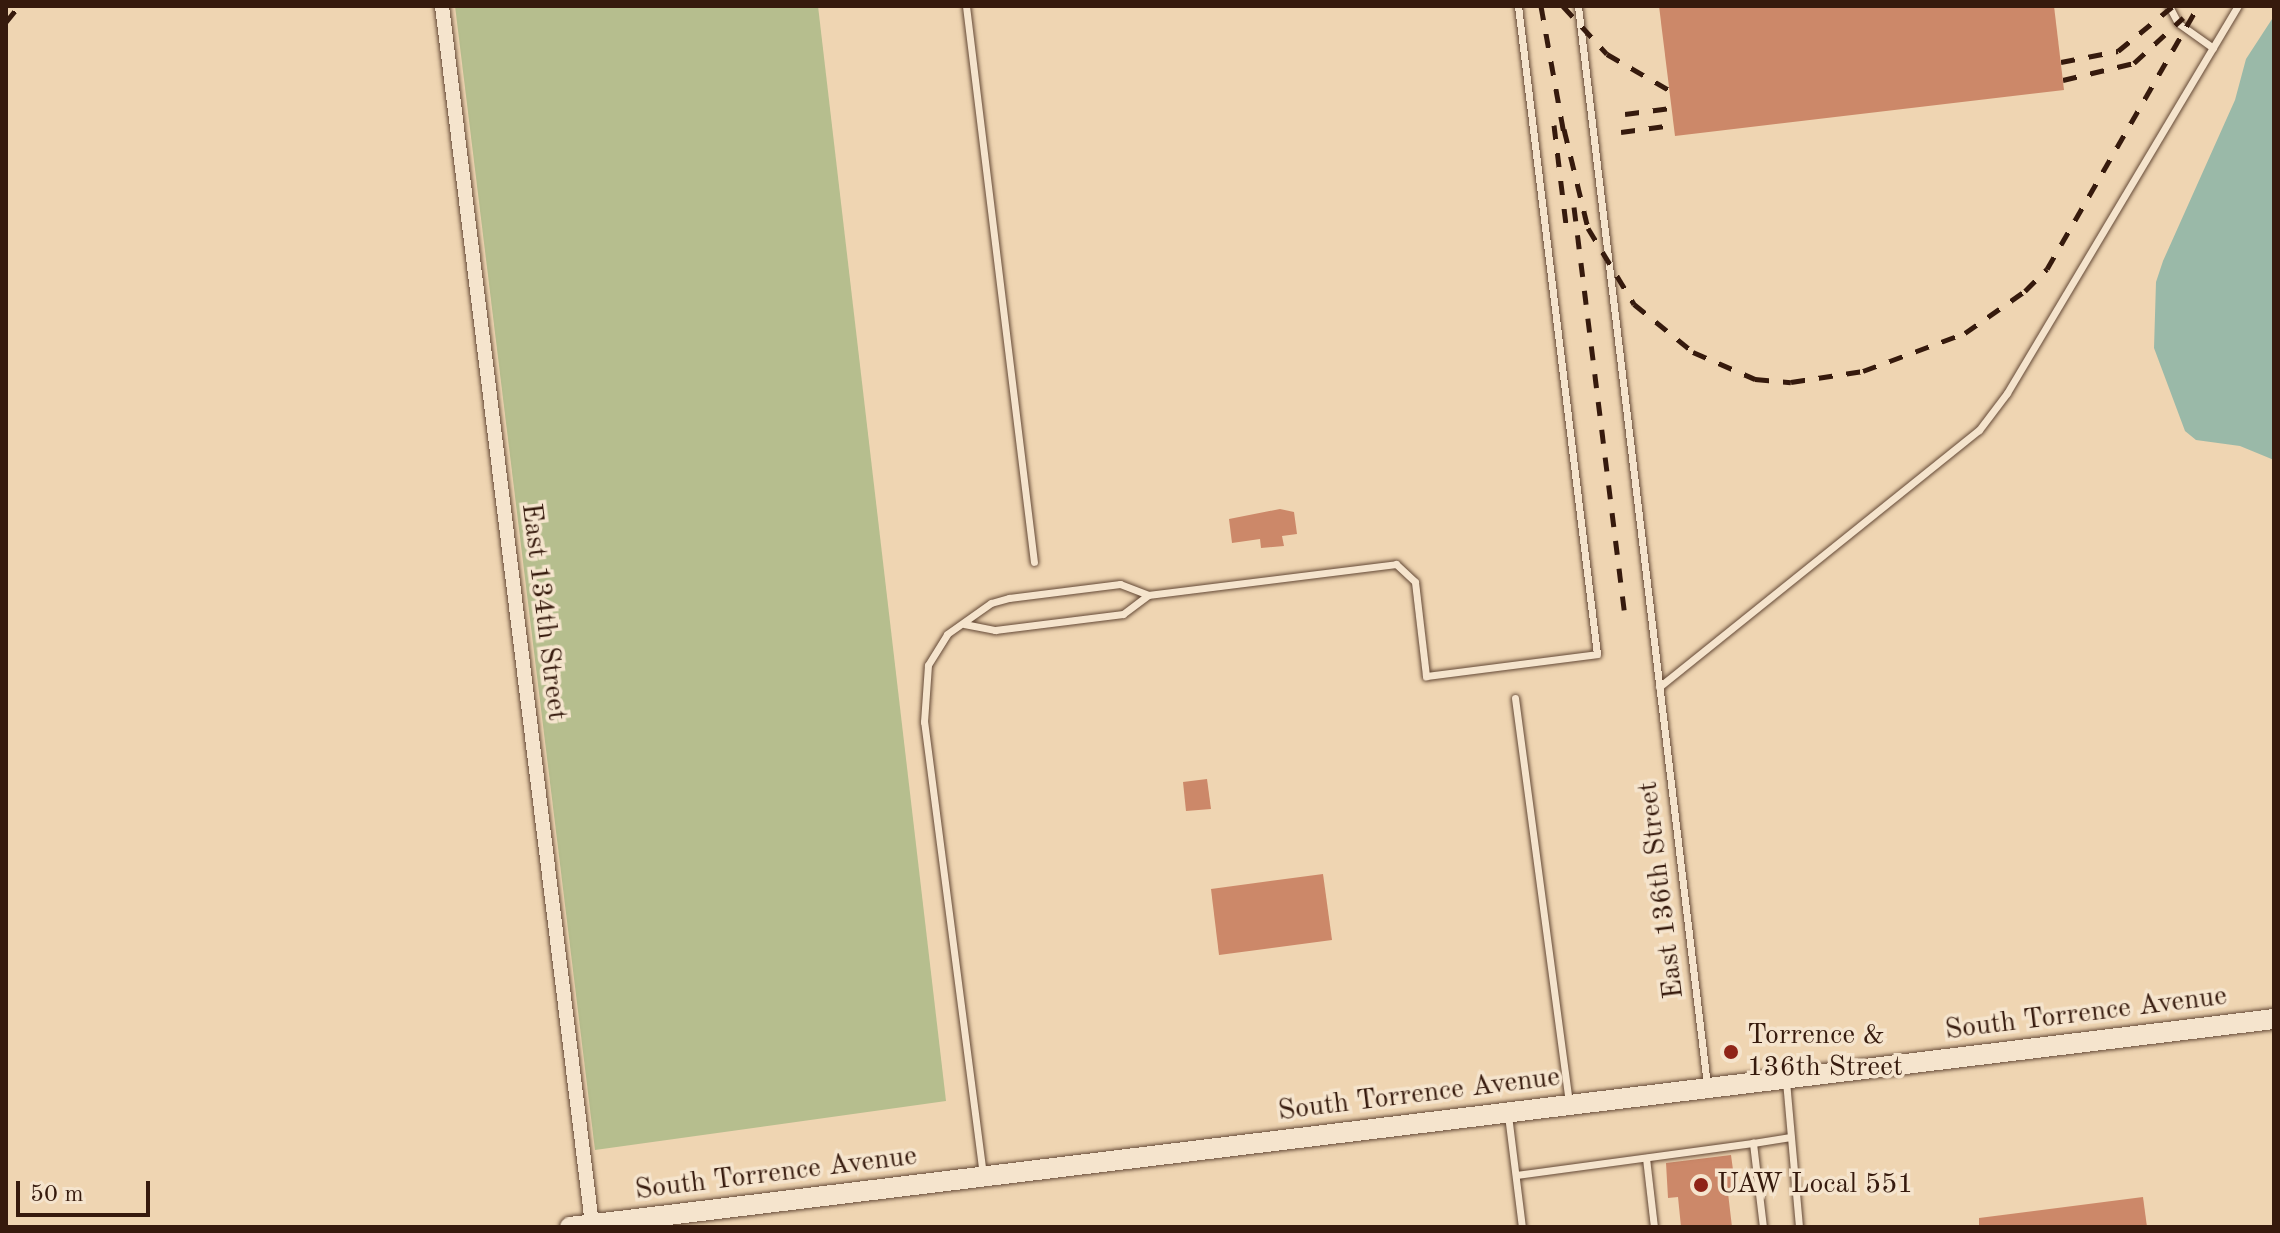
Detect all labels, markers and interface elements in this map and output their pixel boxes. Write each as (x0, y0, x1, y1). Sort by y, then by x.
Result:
street label: East 134th Street (513, 501, 573, 723)
street label: East 136th Street (1632, 779, 1692, 1001)
street label: South Torrence Avenue (1943, 980, 2229, 1048)
place label: Torrence & 136th Street (1747, 1019, 1903, 1085)
marker: Torrence & 136th Street (1722, 1043, 1740, 1061)
street label: South Torrence Avenue (1276, 1061, 1562, 1129)
street label: South Torrence Avenue (633, 1140, 919, 1208)
scale bar (20, 1165, 154, 1215)
place label: UAW Local 551 (1717, 1168, 1914, 1202)
marker: UAW Local 551 (1692, 1176, 1710, 1194)
text: 50 m (30, 1183, 84, 1207)

